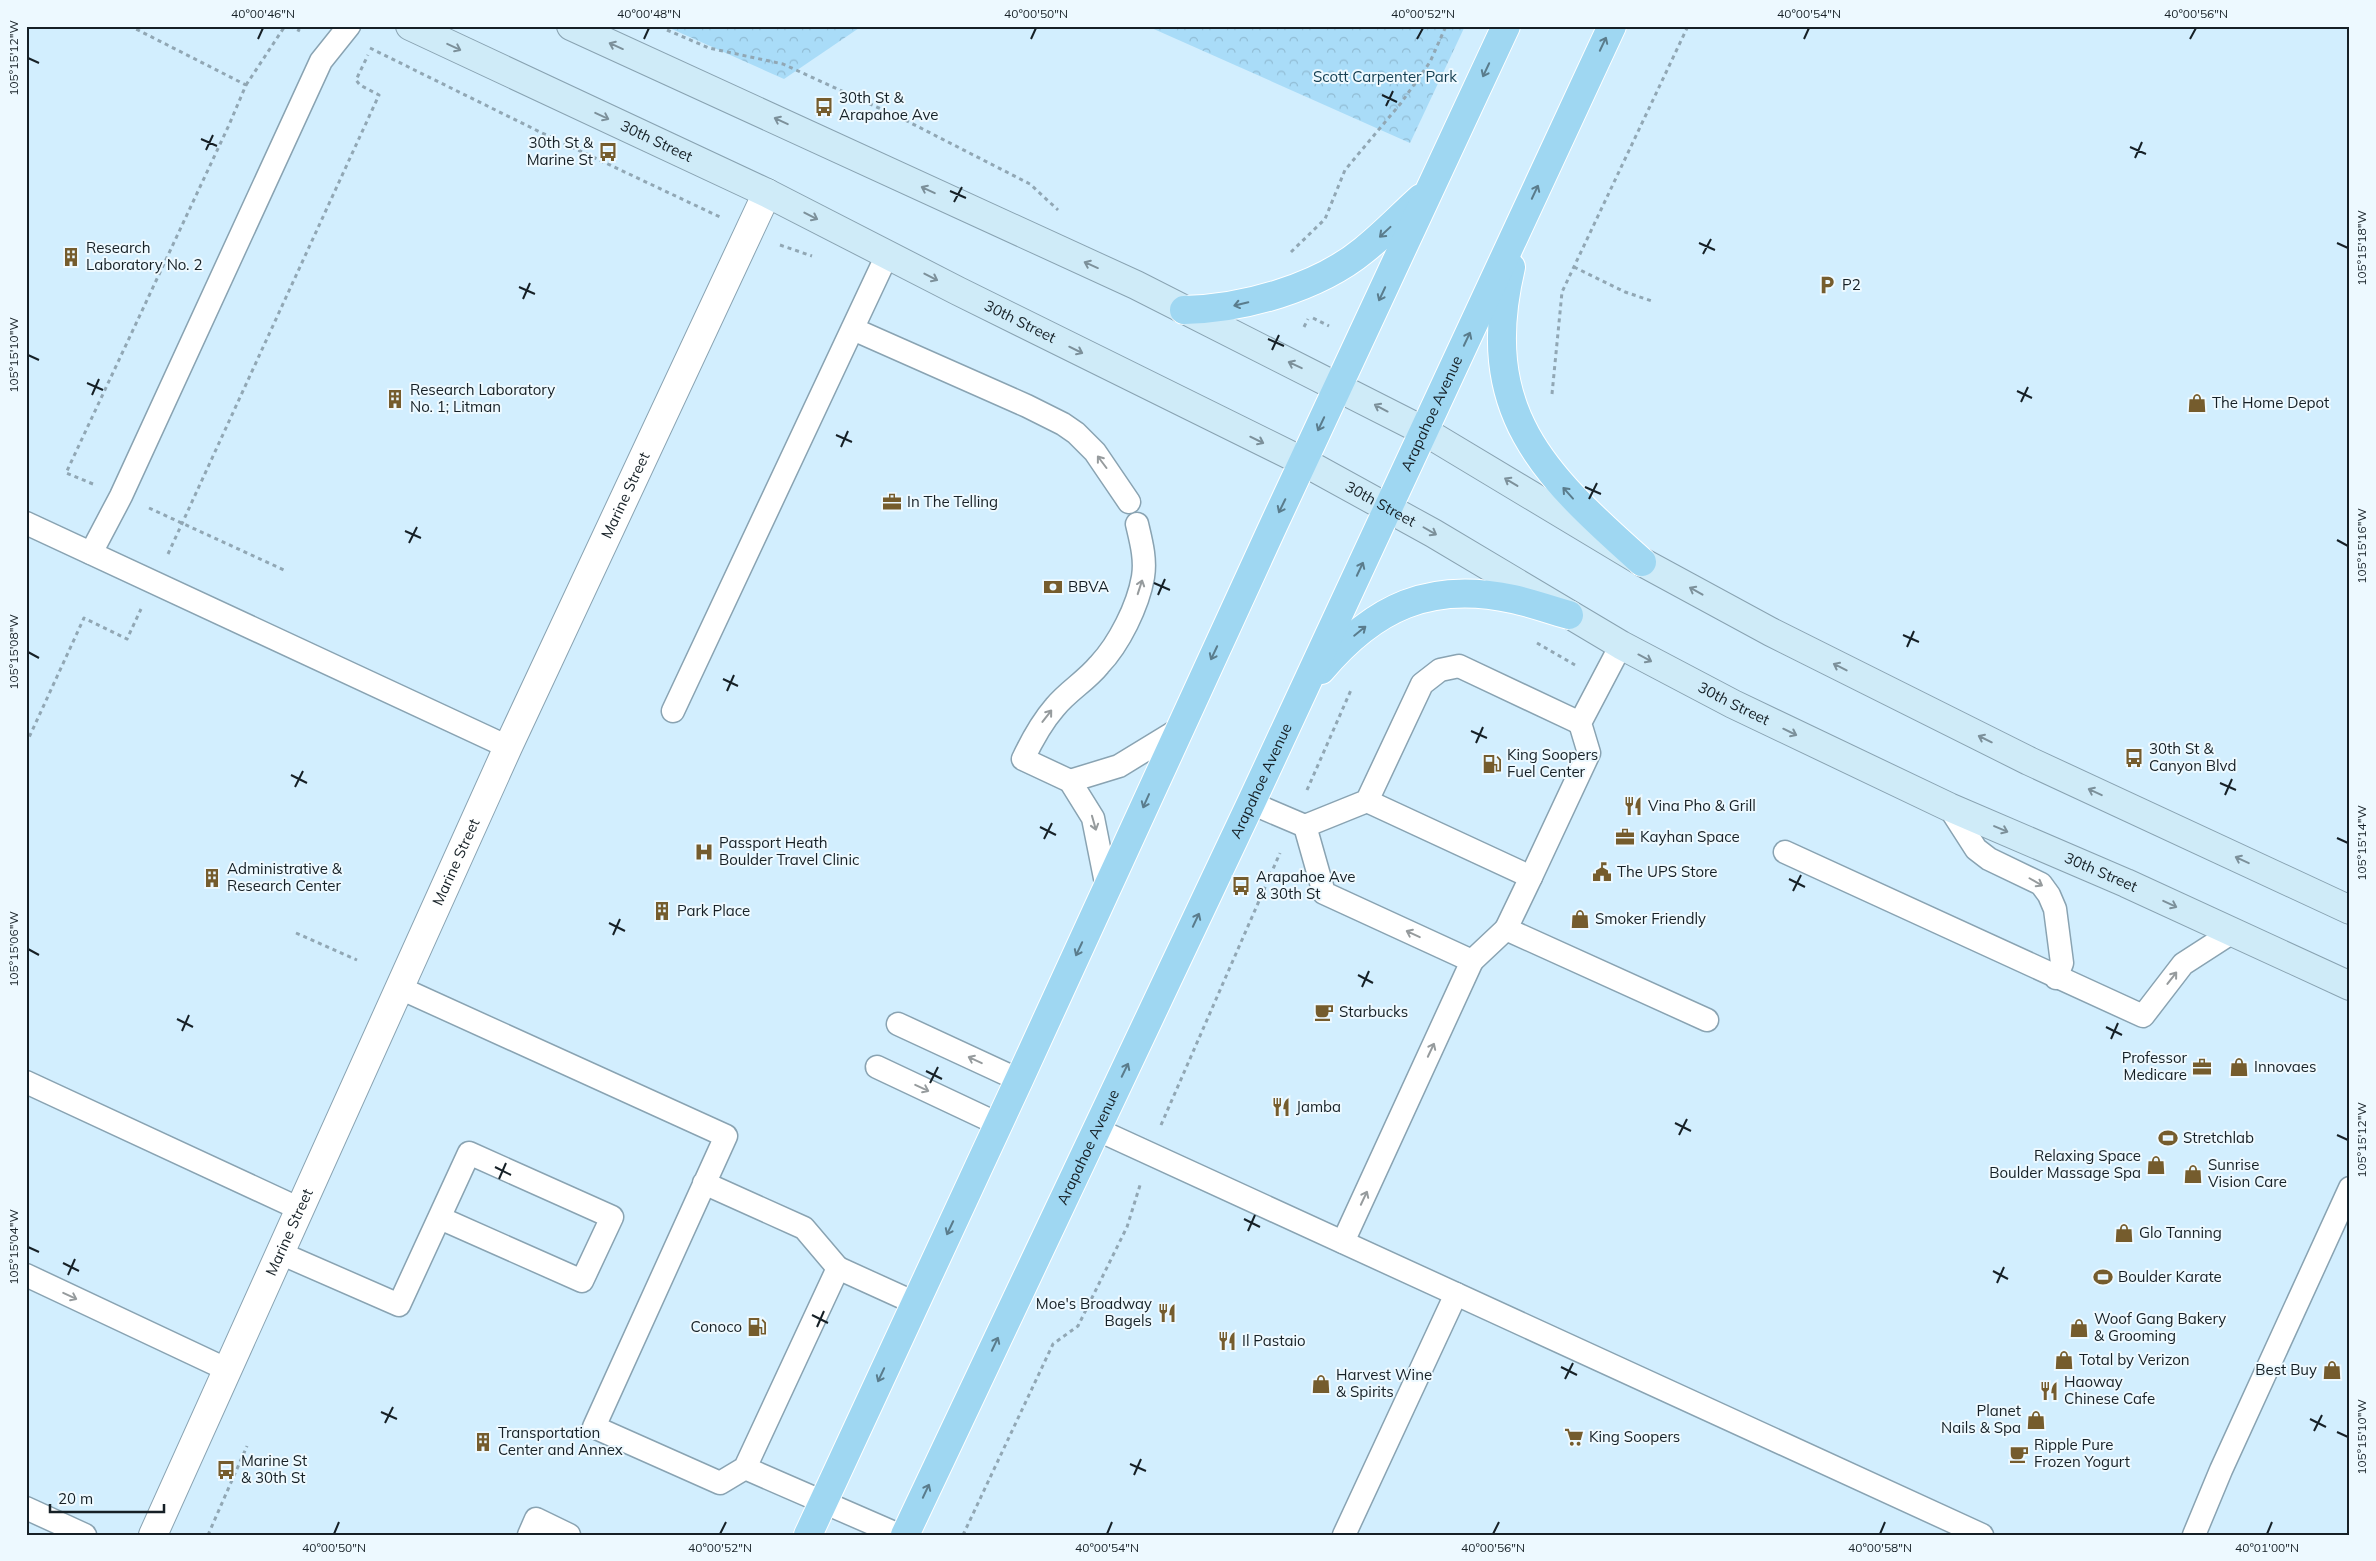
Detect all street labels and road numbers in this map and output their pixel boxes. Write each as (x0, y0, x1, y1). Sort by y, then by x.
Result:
street label: 30th Street (617, 116, 696, 166)
street label: 30th Street (981, 296, 1059, 347)
street label: Arapahoe Avenue (1396, 353, 1466, 474)
street label: Marine Street (597, 449, 654, 542)
street label: 30th Street (1342, 477, 1419, 531)
street label: 30th Street (1695, 677, 1773, 729)
street label: Arapahoe Avenue (1226, 720, 1296, 841)
street label: Marine Street (428, 815, 484, 908)
street label: 30th Street (2062, 848, 2141, 896)
street label: Arapahoe Avenue (1053, 1086, 1123, 1208)
street label: Marine Street (261, 1186, 317, 1279)

